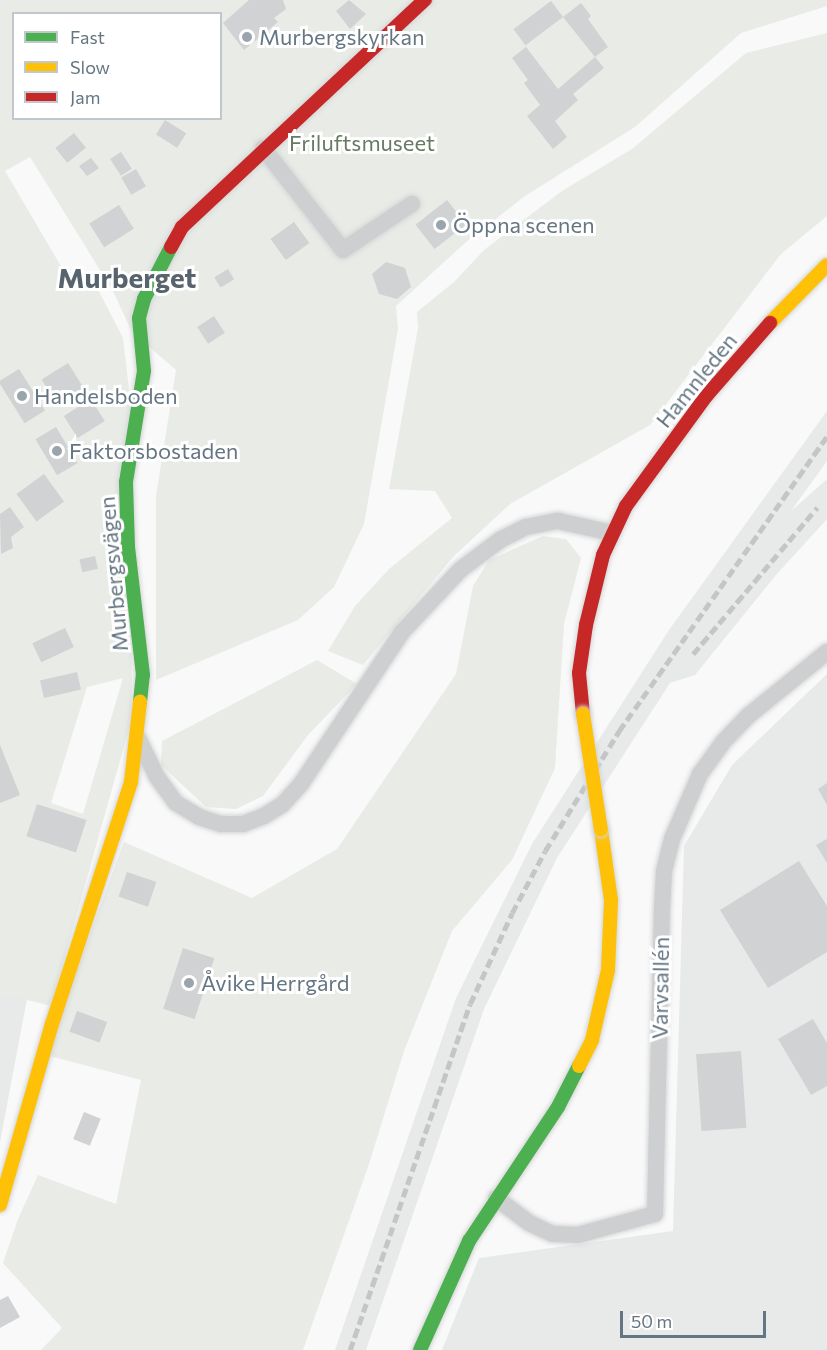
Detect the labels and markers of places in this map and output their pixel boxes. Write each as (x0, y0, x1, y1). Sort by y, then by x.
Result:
place label: Murbergskyrkan (259, 24, 425, 50)
marker: Murbergskyrkan (240, 30, 254, 44)
place label: Öppna scenen (453, 212, 595, 238)
marker: Öppna scenen (434, 218, 448, 232)
place label: Handelsboden (34, 383, 178, 409)
marker: Handelsboden (15, 389, 29, 403)
place label: Faktorsbostaden (69, 438, 238, 464)
marker: Faktorsbostaden (50, 444, 64, 458)
place label: Åvike Herrgård (201, 970, 349, 996)
marker: Åvike Herrgård (182, 976, 196, 990)

